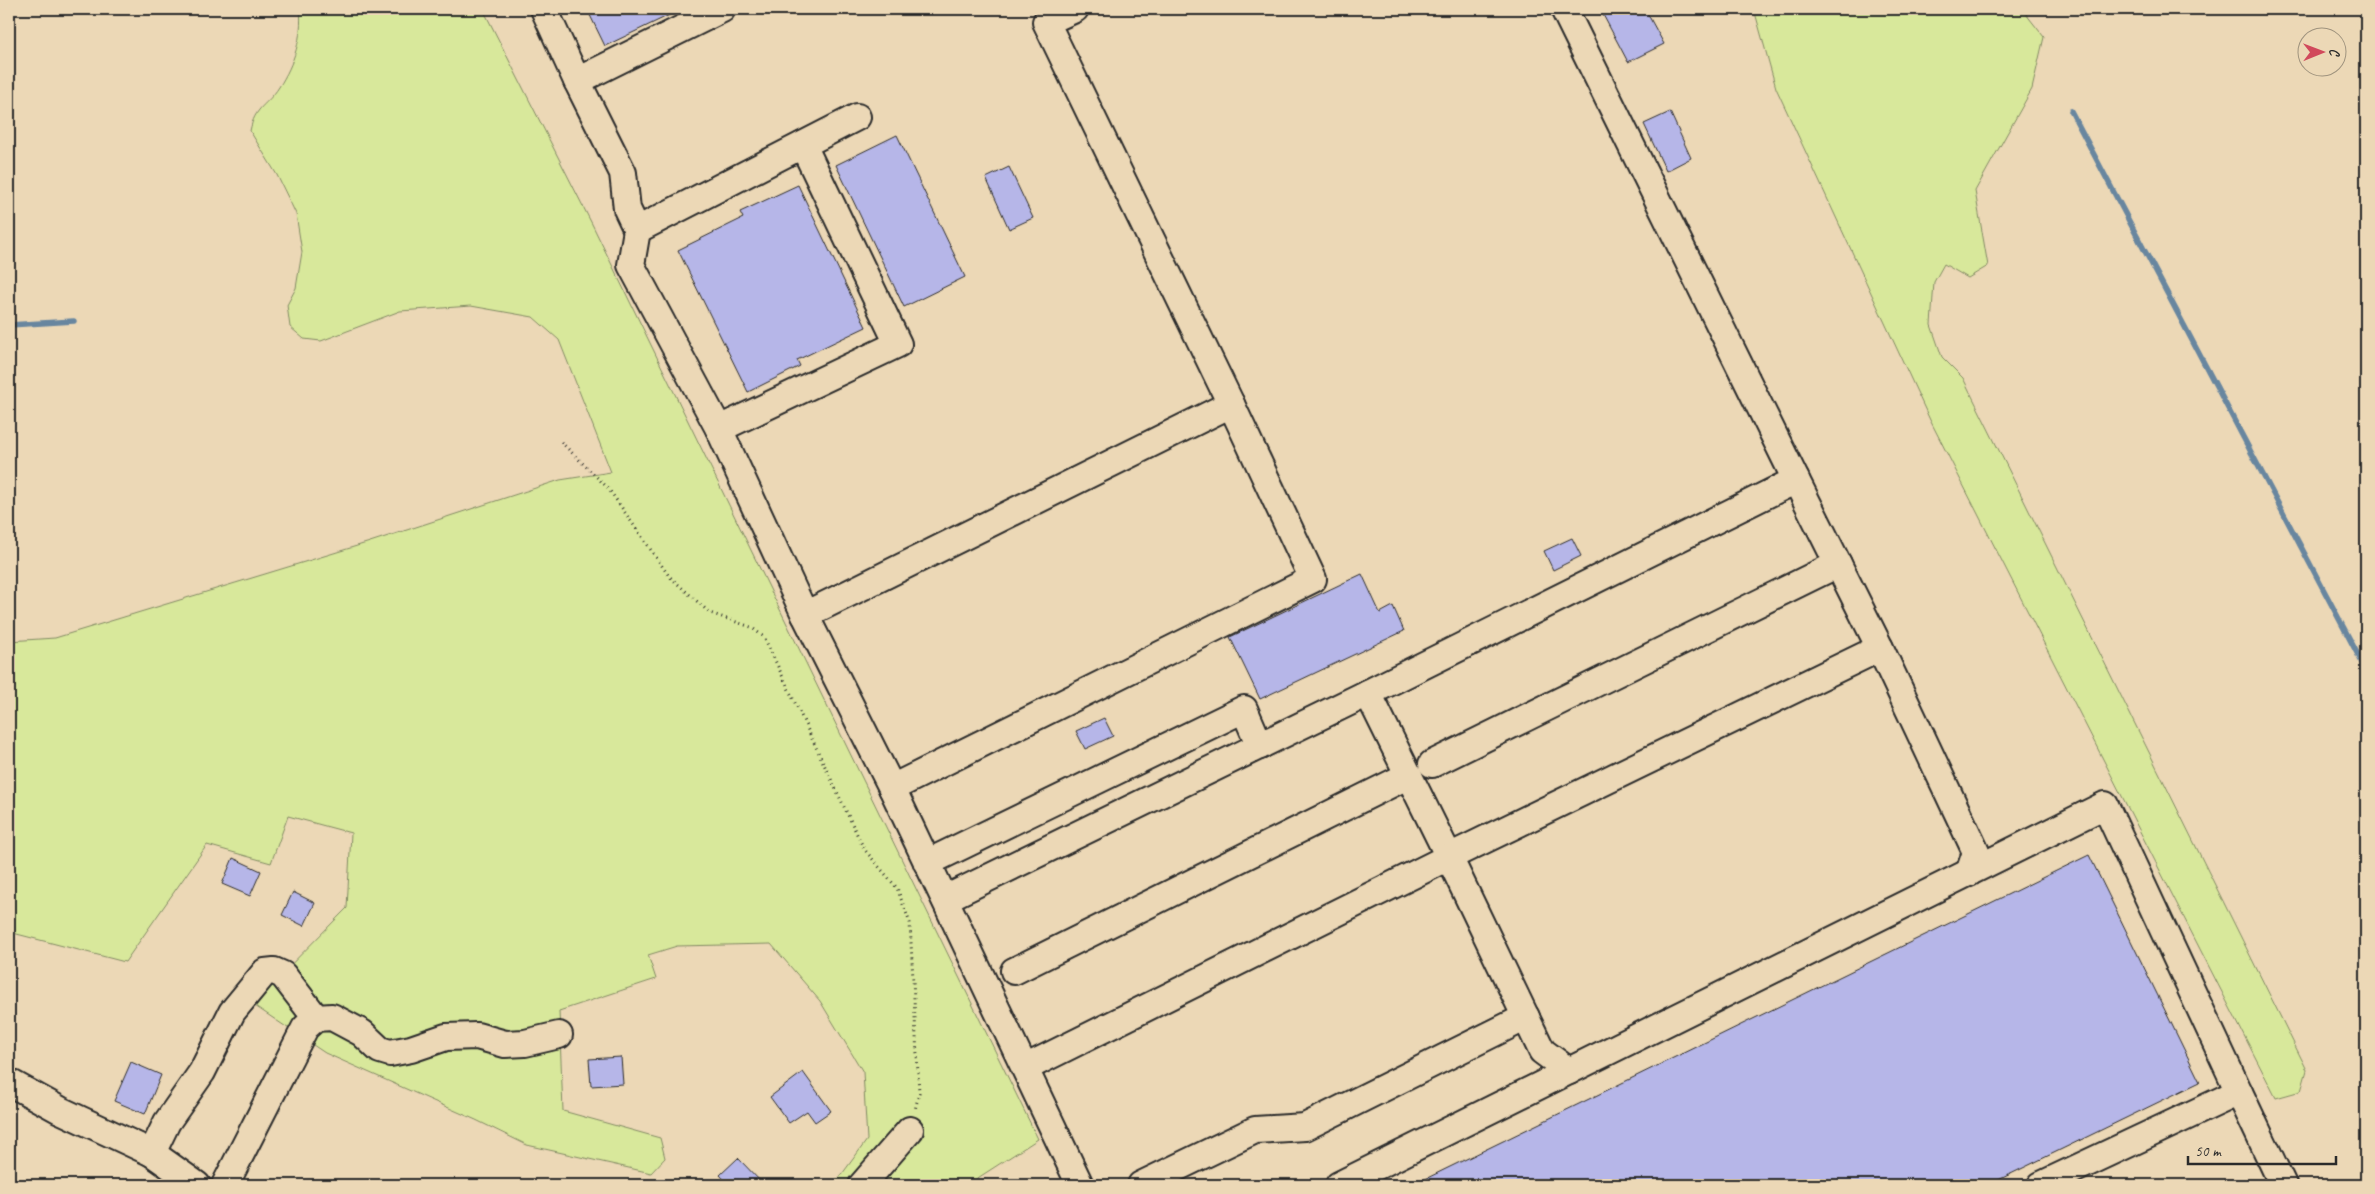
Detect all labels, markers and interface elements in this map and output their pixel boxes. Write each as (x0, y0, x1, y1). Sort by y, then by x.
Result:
north arrow (2298, 28, 2348, 78)
text: С (2326, 48, 2343, 57)
scale bar (2188, 1134, 2335, 1166)
text: 50 m (2195, 1142, 2222, 1161)

